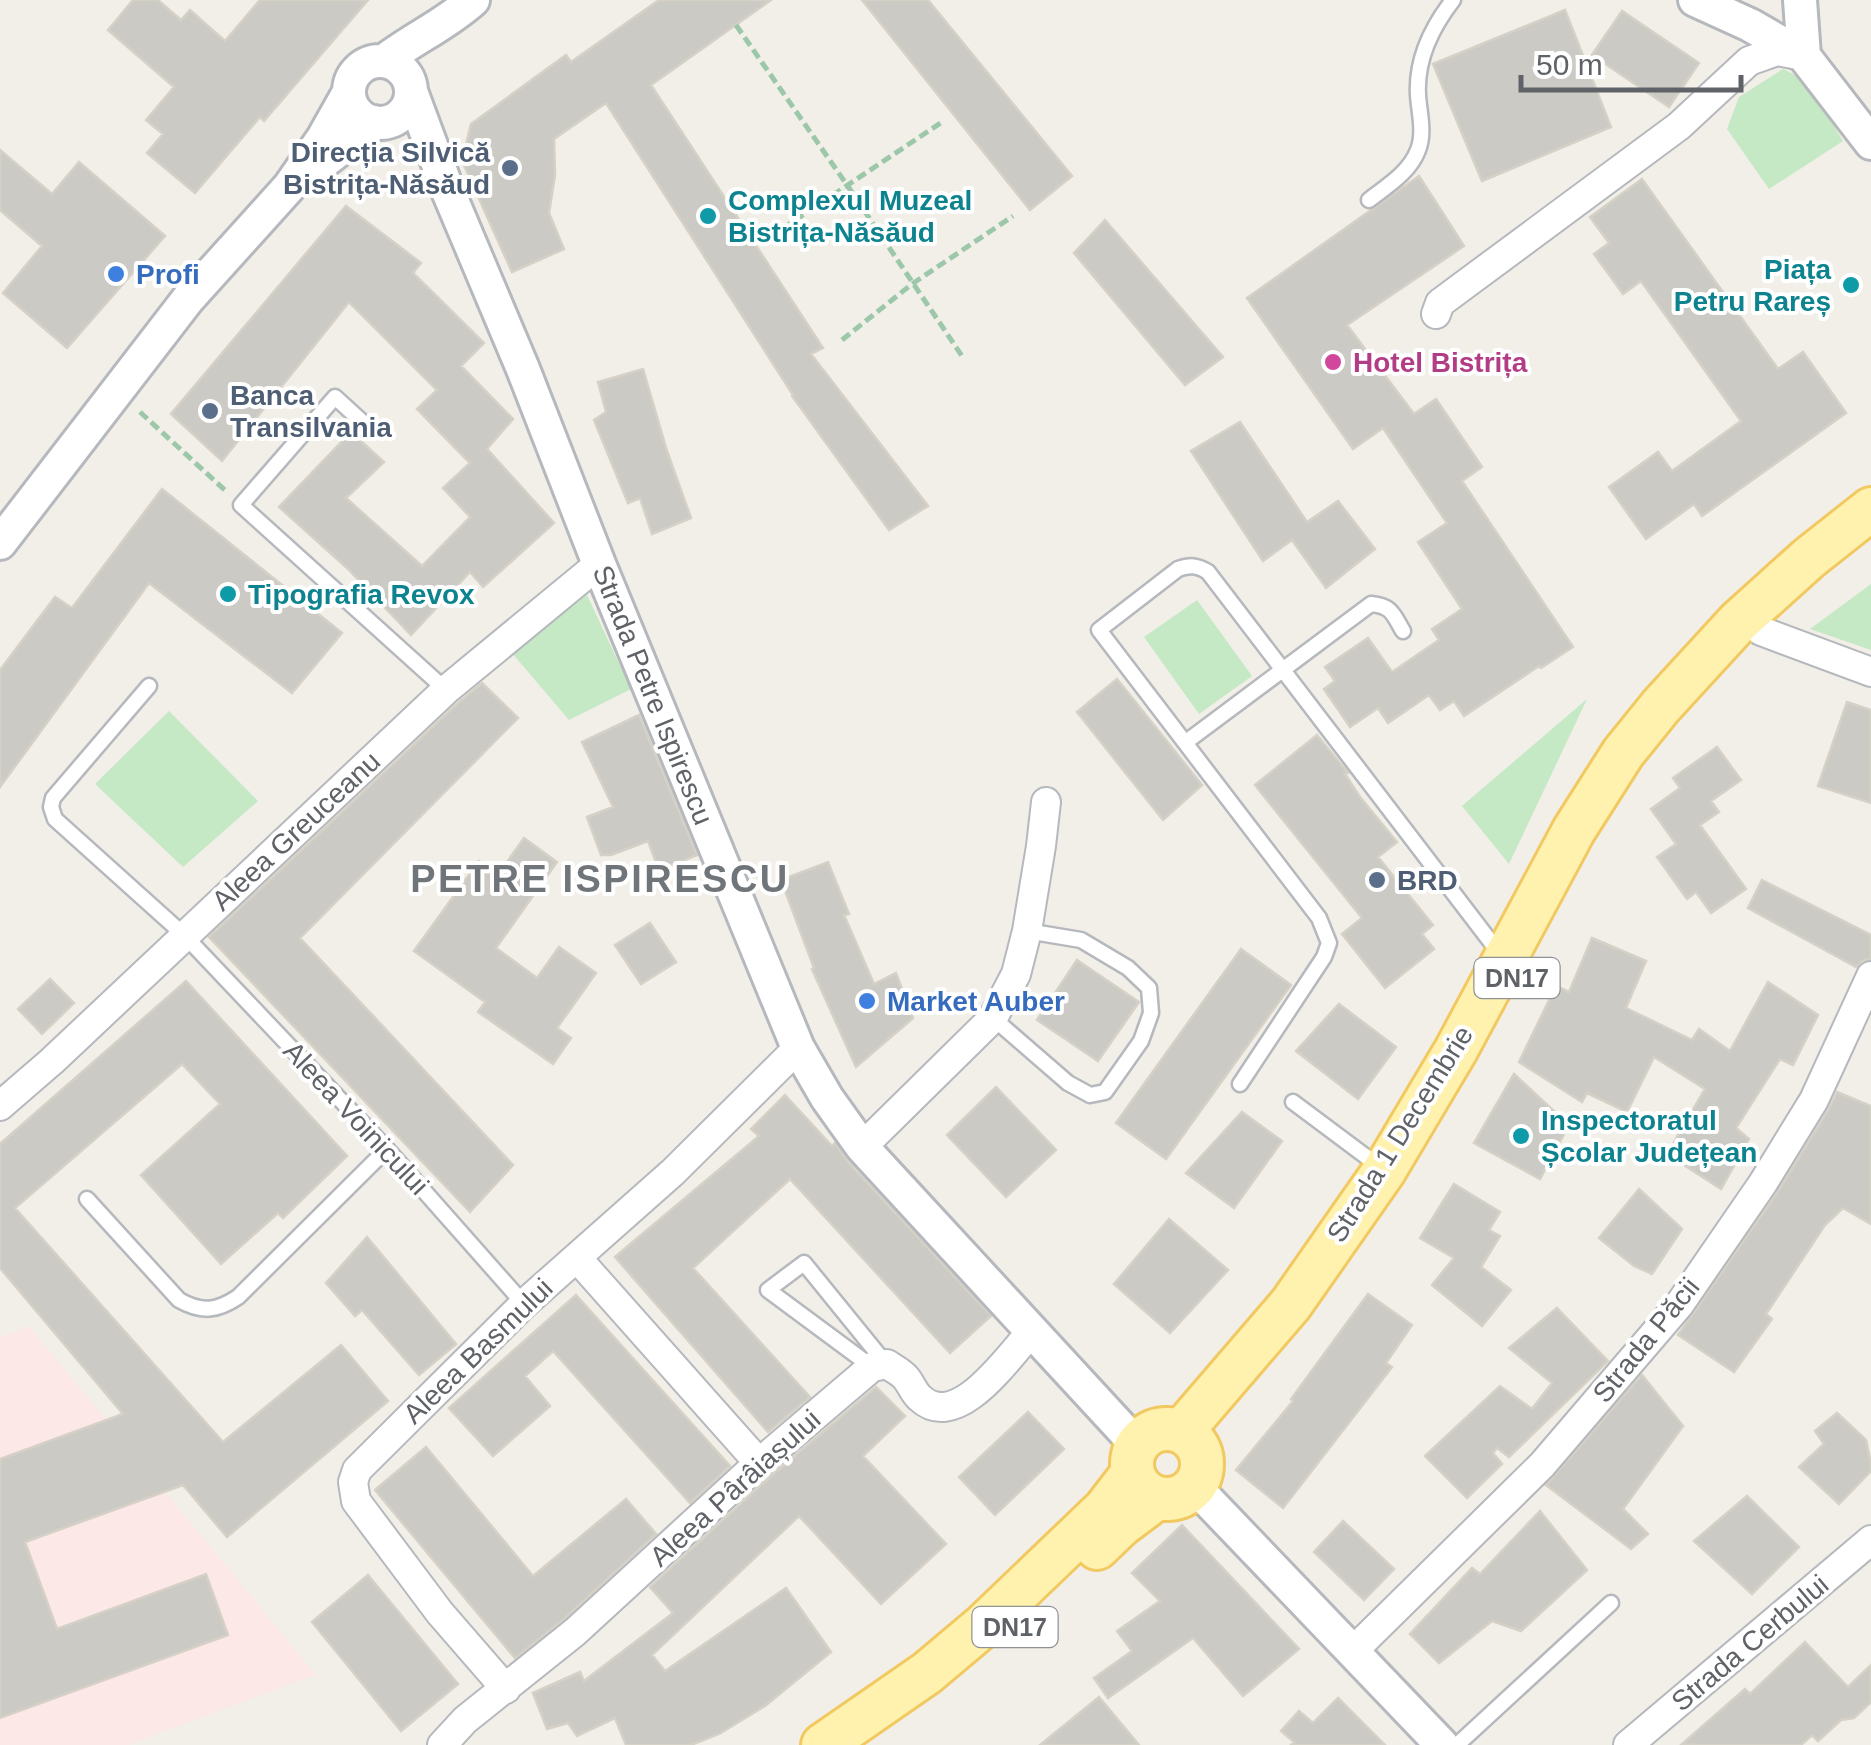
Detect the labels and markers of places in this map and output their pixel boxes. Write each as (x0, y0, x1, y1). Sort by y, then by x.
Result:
place label: Direcția Silvică Bistrița-Năsăud (283, 137, 490, 200)
marker: Direcția Silvică Bistrița-Năsăud (499, 157, 521, 179)
place label: Complexul Muzeal Bistrița-Năsăud (728, 185, 972, 248)
marker: Complexul Muzeal Bistrița-Năsăud (697, 205, 719, 227)
place label: Piața Petru Rareș (1674, 254, 1831, 317)
place label: Profi (136, 259, 200, 290)
marker: Profi (105, 263, 127, 285)
marker: Piața Petru Rareș (1840, 274, 1862, 296)
place label: Hotel Bistrița (1353, 347, 1528, 378)
marker: Hotel Bistrița (1322, 351, 1344, 373)
place label: Banca Transilvania (230, 380, 392, 443)
marker: Banca Transilvania (199, 400, 221, 422)
place label: Tipografia Revox (248, 579, 475, 610)
marker: Tipografia Revox (217, 583, 239, 605)
place label: BRD (1397, 865, 1458, 896)
marker: BRD (1366, 869, 1388, 891)
place label: Market Auber (887, 986, 1065, 1017)
marker: Market Auber (856, 990, 878, 1012)
place label: Inspectoratul Școlar Județean (1541, 1105, 1757, 1168)
marker: Inspectoratul Școlar Județean (1510, 1125, 1532, 1147)

